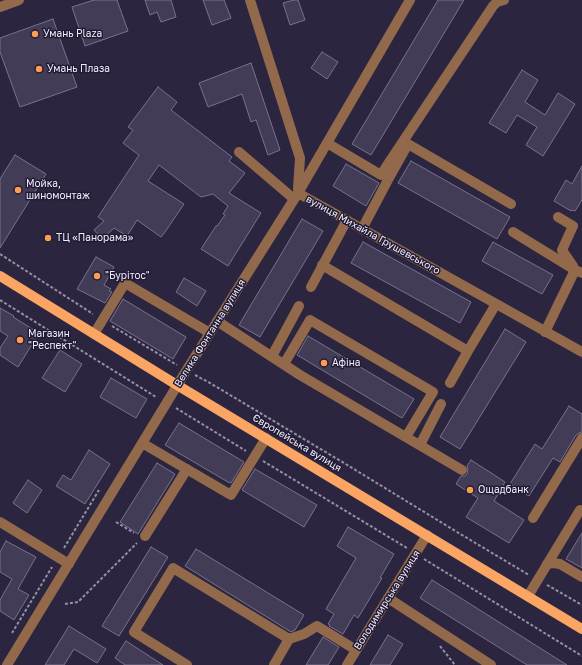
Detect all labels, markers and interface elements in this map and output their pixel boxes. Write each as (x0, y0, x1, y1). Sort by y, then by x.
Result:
place label: Умань Plaza (43, 28, 102, 40)
marker: Умань Plaza (30, 29, 40, 39)
place label: Умань Плаза (47, 63, 110, 75)
marker: Умань Плаза (34, 64, 44, 74)
place label: Мойка, шиномонтаж (26, 178, 90, 202)
marker: Мойка, шиномонтаж (13, 185, 23, 195)
street label: вулиця Михайла Грушевського (304, 193, 442, 277)
place label: ТЦ «Панорама» (56, 232, 133, 244)
marker: ТЦ «Панорама» (43, 233, 53, 243)
place label: "Бурітос" (105, 270, 150, 282)
marker: "Бурітос" (92, 271, 102, 281)
street label: Велика Фонтанна вулиця (172, 277, 248, 389)
place label: Магазин "Респект" (28, 328, 76, 352)
marker: Магазин "Респект" (15, 335, 25, 345)
place label: Афіна (332, 357, 360, 369)
marker: Афіна (319, 358, 329, 368)
street label: Європейська вулиця (250, 412, 344, 474)
place label: Ощадбанк (478, 484, 529, 496)
marker: Ощадбанк (465, 485, 475, 495)
street label: Володимирська вулиця (351, 548, 423, 652)

